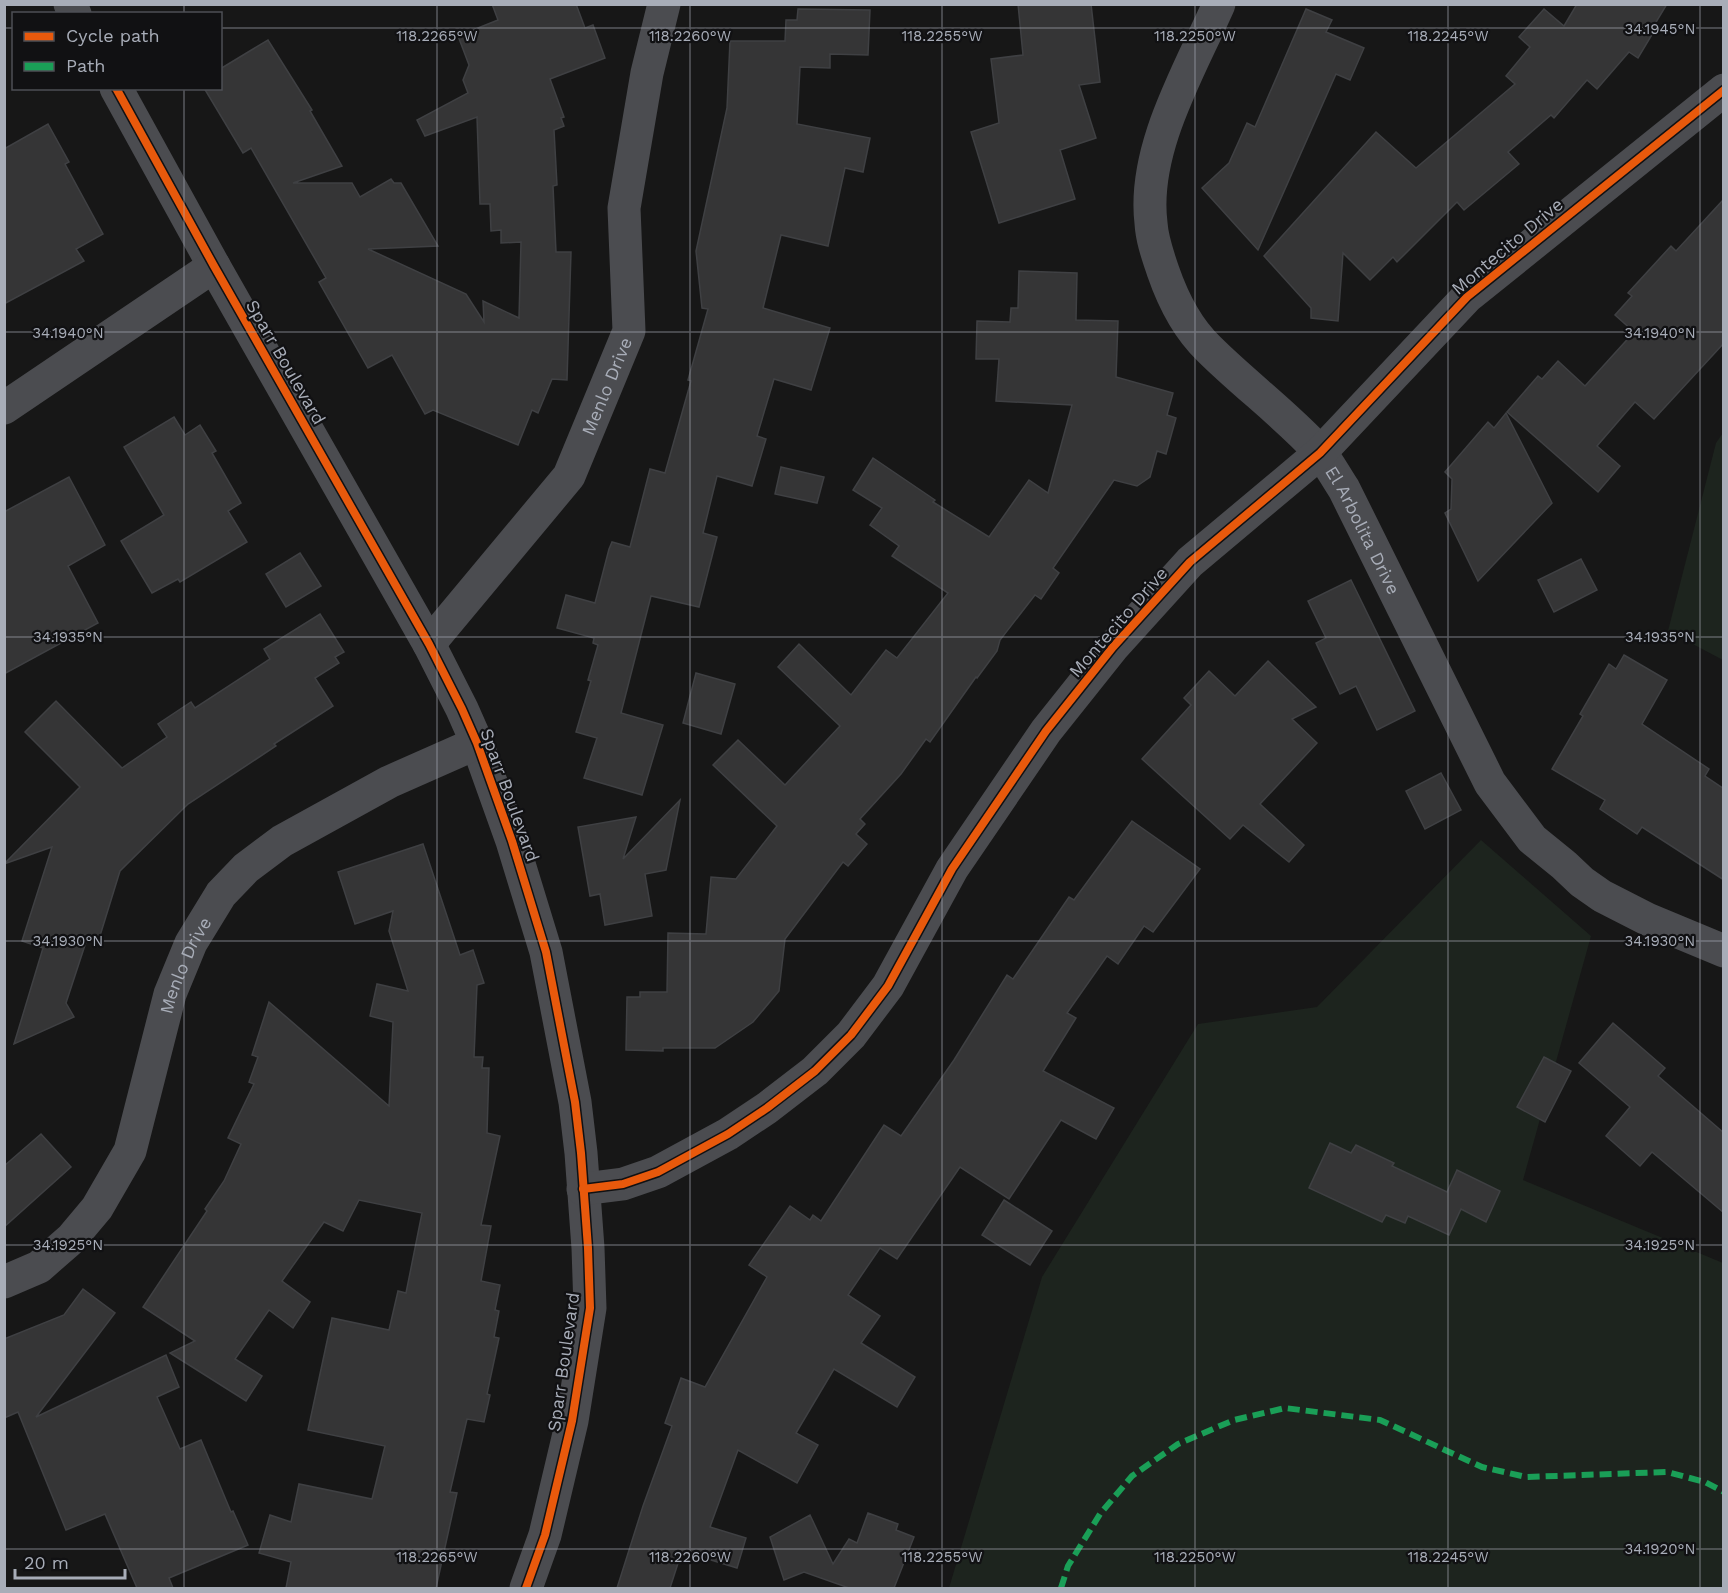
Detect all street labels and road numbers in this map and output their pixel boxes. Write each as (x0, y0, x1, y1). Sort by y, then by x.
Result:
street label: Montecito Drive (1447, 193, 1567, 299)
street label: Sparr Boulevard (242, 296, 330, 428)
street label: Menlo Drive (577, 334, 636, 438)
street label: El Arbolita Drive (1321, 462, 1405, 598)
street label: Montecito Drive (1064, 563, 1172, 681)
street label: Sparr Boulevard (476, 725, 544, 865)
street label: Menlo Drive (155, 913, 215, 1016)
street label: Sparr Boulevard (543, 1291, 583, 1433)

